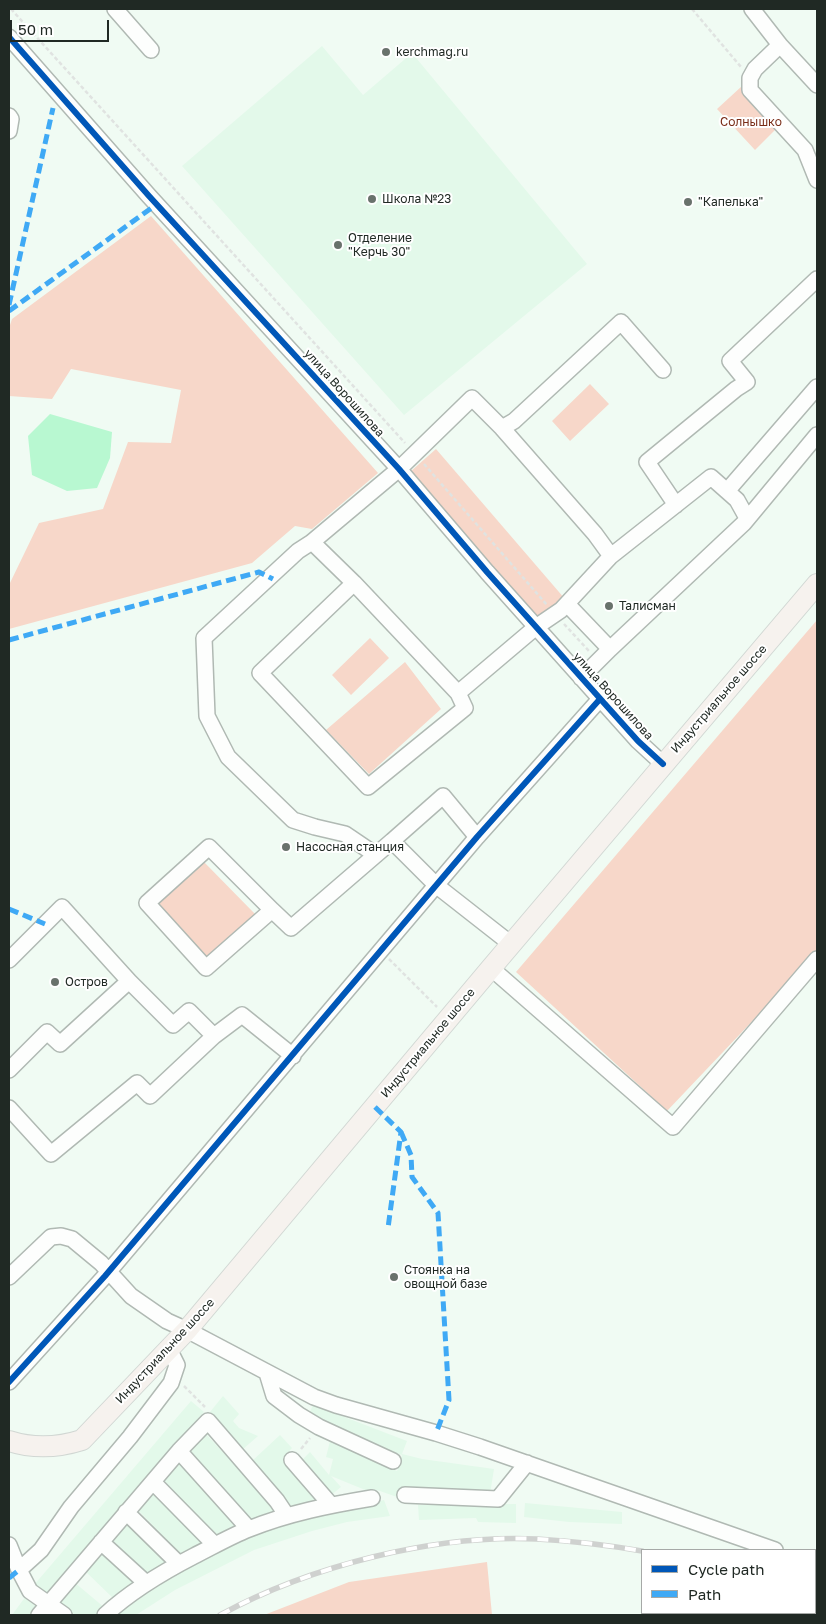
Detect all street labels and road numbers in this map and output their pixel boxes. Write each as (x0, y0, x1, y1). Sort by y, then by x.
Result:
street label: улица Ворошилова (301, 346, 387, 440)
street label: Индустриальное шоссе (668, 642, 770, 756)
street label: улица Ворошилова (570, 649, 656, 743)
street label: Индустриальное шоссе (378, 985, 478, 1101)
street label: Индустриальное шоссе (112, 1295, 218, 1407)

